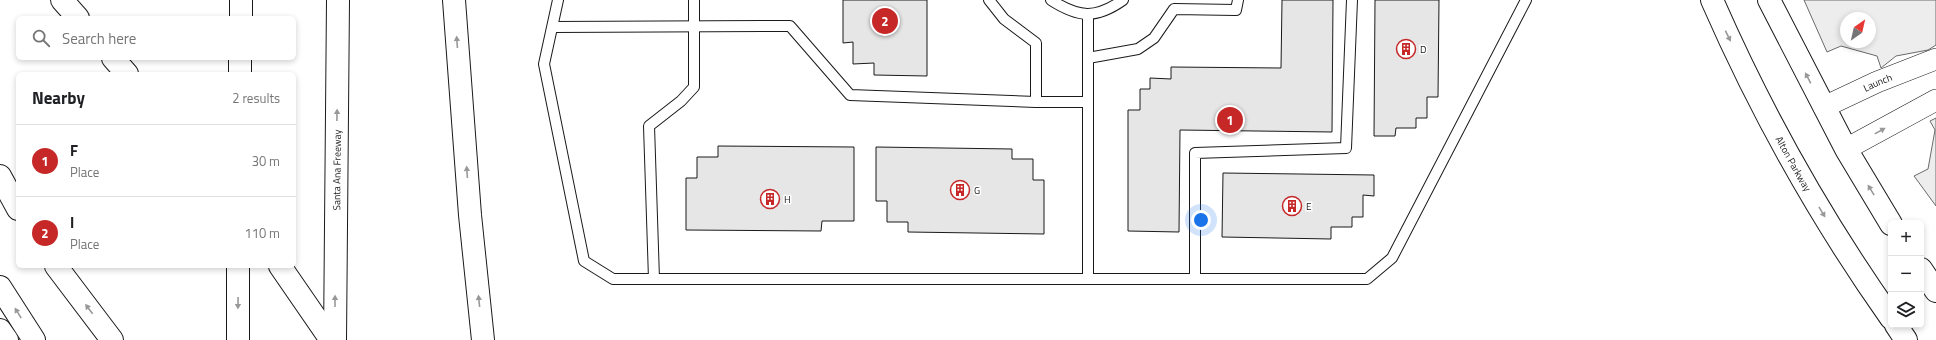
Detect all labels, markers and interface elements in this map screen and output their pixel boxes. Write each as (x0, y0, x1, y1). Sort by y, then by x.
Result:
pin: 2 (872, 6, 898, 36)
north arrow (1840, 12, 1876, 48)
search box (16, 16, 296, 60)
icon: search (30, 27, 52, 49)
text: Search here (62, 27, 136, 50)
one-way arrow (1725, 30, 1731, 41)
one-way arrow (454, 36, 461, 48)
building icon: D (1395, 38, 1417, 60)
place label: D (1420, 42, 1426, 57)
street label: Launch (1860, 69, 1894, 95)
one-way arrow (1805, 72, 1812, 84)
text: Nearby (32, 85, 85, 111)
text: 2 results (232, 88, 280, 108)
pin: 1 (1217, 105, 1243, 135)
one-way arrow (334, 108, 340, 121)
one-way arrow (1874, 127, 1886, 134)
street label: Santa Ana Freeway (329, 129, 344, 211)
street label: Alton Parkway (1772, 133, 1815, 194)
text: F (70, 139, 78, 162)
text: 1 (41, 151, 49, 171)
text: 30 m (252, 151, 280, 171)
text: Place (70, 162, 99, 182)
one-way arrow (464, 166, 470, 178)
building icon: G (949, 179, 971, 201)
place label: G (974, 183, 980, 198)
one-way arrow (1867, 184, 1874, 196)
building icon: H (759, 188, 781, 210)
place label: H (784, 192, 791, 207)
building icon: E (1281, 195, 1303, 217)
place label: E (1306, 199, 1312, 214)
one-way arrow (1818, 206, 1825, 218)
your location (1191, 210, 1211, 230)
text: I (70, 211, 74, 234)
map controls (1888, 220, 1924, 328)
button: + (1888, 220, 1924, 256)
text: 2 (41, 223, 49, 243)
text: 110 m (244, 223, 280, 243)
text: Place (70, 234, 99, 254)
button: − (1888, 256, 1924, 292)
button: layers (1888, 292, 1924, 328)
one-way arrow (332, 294, 338, 307)
one-way arrow (476, 295, 482, 307)
one-way arrow (235, 297, 241, 310)
one-way arrow (84, 303, 93, 314)
one-way arrow (14, 307, 21, 319)

